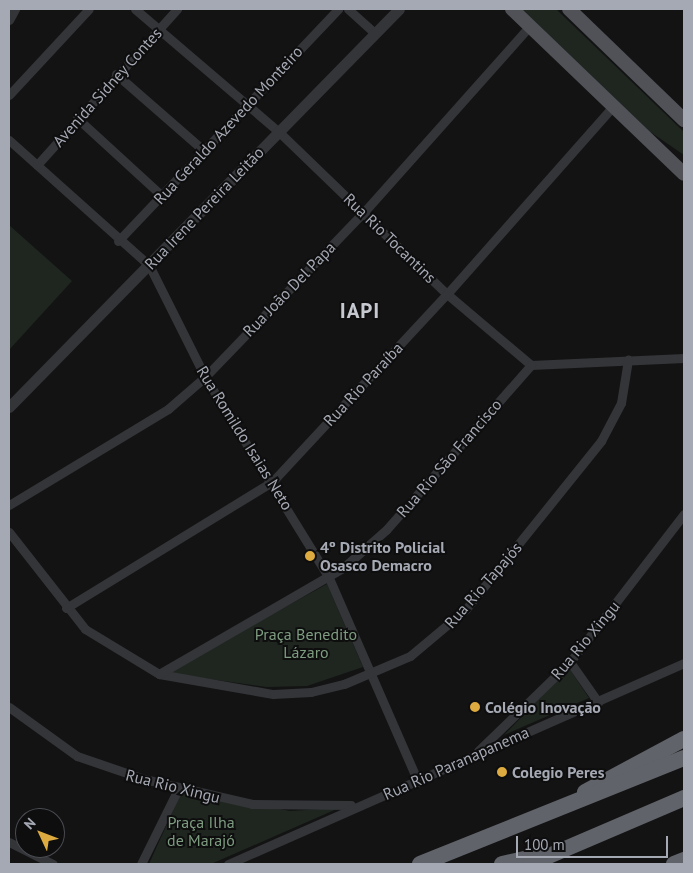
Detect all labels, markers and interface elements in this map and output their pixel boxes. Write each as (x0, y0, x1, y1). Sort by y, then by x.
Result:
street label: Avenida Sidney Contes (48, 23, 166, 151)
street label: Rua Geraldo Azevedo Monteiro (149, 42, 307, 208)
street label: Rua Irene Pereira Leitão (140, 143, 268, 273)
street label: Rua Rio Tocantins (340, 189, 440, 287)
street label: Rua João Del Papa (239, 237, 339, 341)
district label: IAPI (339, 298, 381, 324)
street label: Rua Rio Paraíba (319, 338, 407, 430)
street label: Rua Romildo Isaias Neto (193, 362, 297, 514)
street label: Rua Rio São Francisco (392, 395, 506, 521)
place label: 4º Distrito Policial Osasco Demacro (320, 537, 445, 575)
street label: Rua Rio Tapajós (440, 538, 526, 632)
marker: 4º Distrito Policial Osasco Demacro (304, 550, 316, 562)
street label: Rua Rio Xingu (546, 597, 624, 683)
park label: Praça Benedito Lázaro (255, 624, 357, 662)
place label: Colégio Inovação (485, 697, 601, 717)
marker: Colégio Inovação (469, 701, 481, 713)
street label: Rua Rio Paranapanema (380, 722, 532, 804)
place label: Colegio Peres (512, 762, 604, 782)
street label: Rua Rio Xingu (124, 765, 222, 807)
marker: Colegio Peres (496, 766, 508, 778)
north arrow (15, 808, 65, 858)
park label: Praça Ilha de Marajó (167, 812, 235, 850)
text: N (20, 814, 39, 833)
scale bar (518, 826, 670, 858)
text: 100 m (524, 835, 565, 854)

